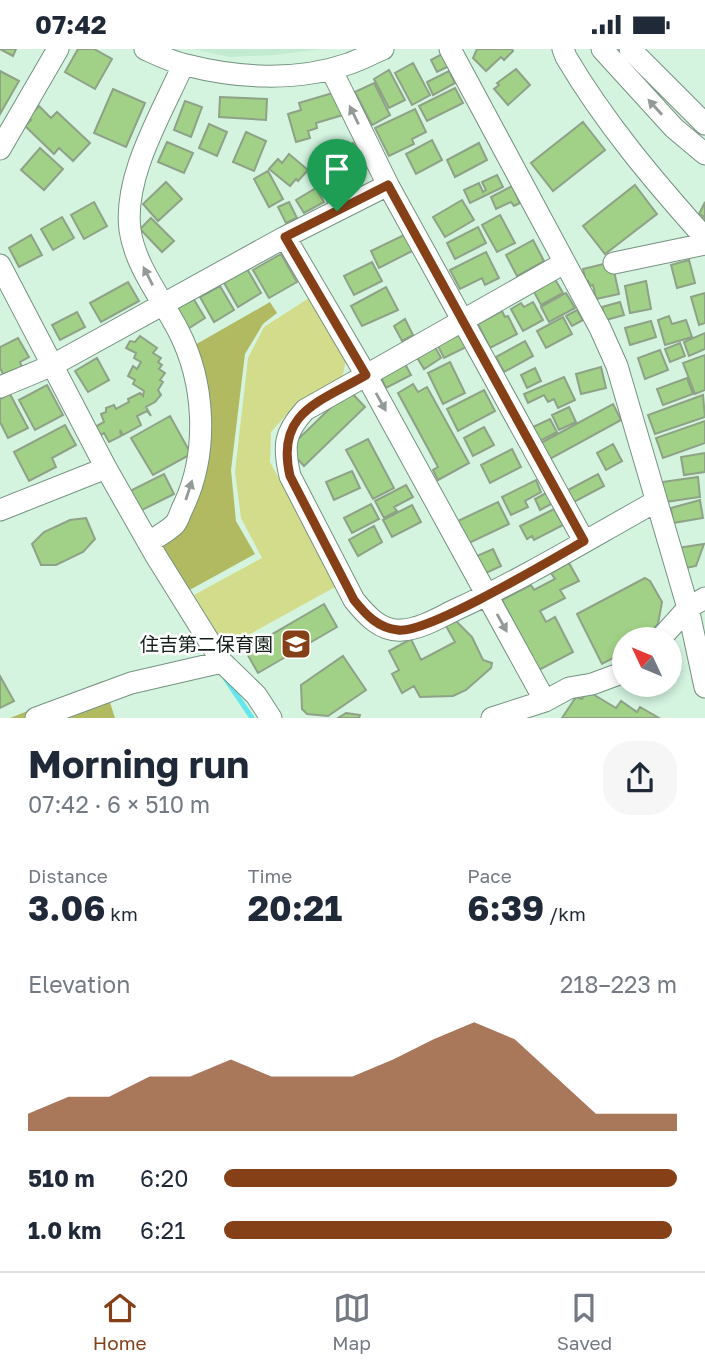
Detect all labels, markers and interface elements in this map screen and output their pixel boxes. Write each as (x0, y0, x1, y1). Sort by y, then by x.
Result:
text: 07:42 (35, 9, 107, 40)
one-way arrow (648, 99, 664, 116)
one-way arrow (348, 105, 359, 125)
pin (307, 139, 367, 211)
icon: arrive (318, 150, 356, 188)
one-way arrow (142, 266, 154, 286)
one-way arrow (375, 392, 387, 411)
one-way arrow (184, 480, 195, 501)
one-way arrow (496, 613, 508, 633)
school or university icon: 住吉第二保育園 (279, 627, 313, 661)
north arrow (612, 627, 682, 697)
map controls (612, 627, 682, 697)
place label: 住吉第二保育園 (140, 632, 273, 655)
text: Morning run (28, 741, 249, 786)
button: share (603, 741, 677, 815)
text: 07:42 · 6 × 510 m (28, 790, 210, 818)
text: Distance (28, 864, 108, 887)
text: Time (248, 864, 292, 887)
text: Pace (467, 864, 512, 887)
text: 3.06 (28, 887, 106, 929)
text: 20:21 (248, 887, 342, 929)
text: 6:39 (467, 887, 544, 929)
text: km (106, 902, 138, 925)
text: /km (544, 902, 586, 925)
text: Elevation (28, 970, 130, 998)
text: 218–223 m (560, 970, 677, 998)
text: 510 m (28, 1164, 95, 1192)
text: 6:20 (140, 1164, 188, 1192)
text: 1.0 km (28, 1216, 101, 1244)
text: 6:21 (140, 1216, 185, 1244)
tab: Home (93, 1289, 147, 1354)
tab: Map (332, 1289, 371, 1354)
tab: Saved (557, 1289, 612, 1354)

